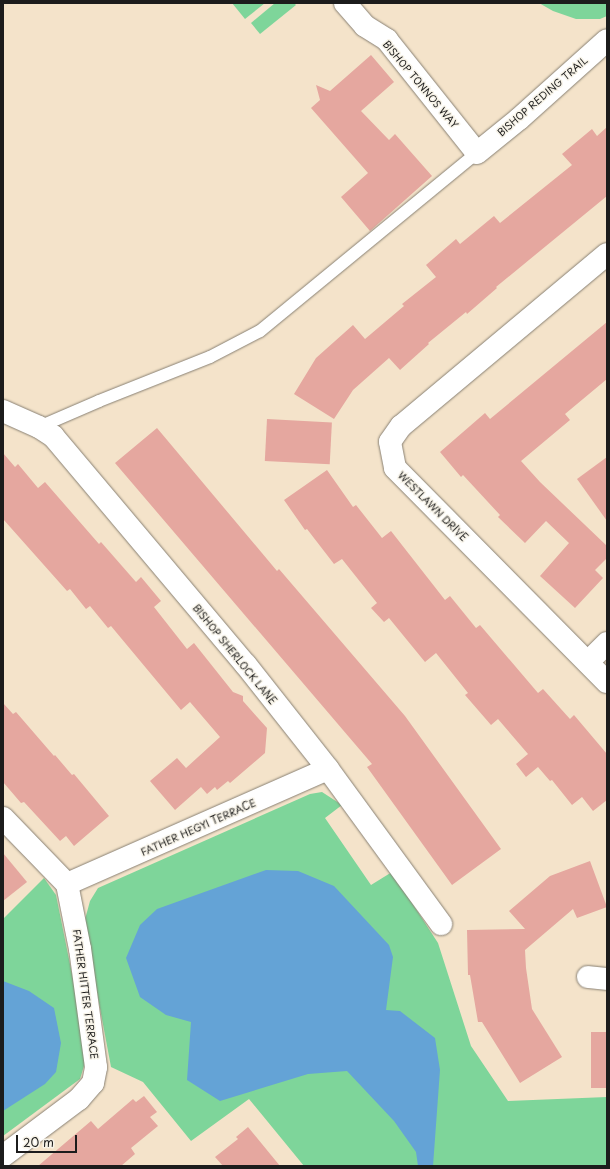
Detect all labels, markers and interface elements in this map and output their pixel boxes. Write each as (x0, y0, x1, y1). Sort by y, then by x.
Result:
street label: BISHOP TONNOS WAY (380, 37, 462, 131)
street label: BISHOP REDING TRAIL (494, 53, 590, 139)
street label: WESTLAWN DRIVE (396, 469, 470, 543)
street label: BISHOP SHERLOCK LANE (191, 601, 279, 707)
street label: FATHER HEGYI TERRACE (138, 796, 258, 858)
street label: FATHER HITTER TERRACE (71, 927, 101, 1061)
scale bar (18, 1127, 79, 1153)
text: 20 m (23, 1133, 54, 1151)

